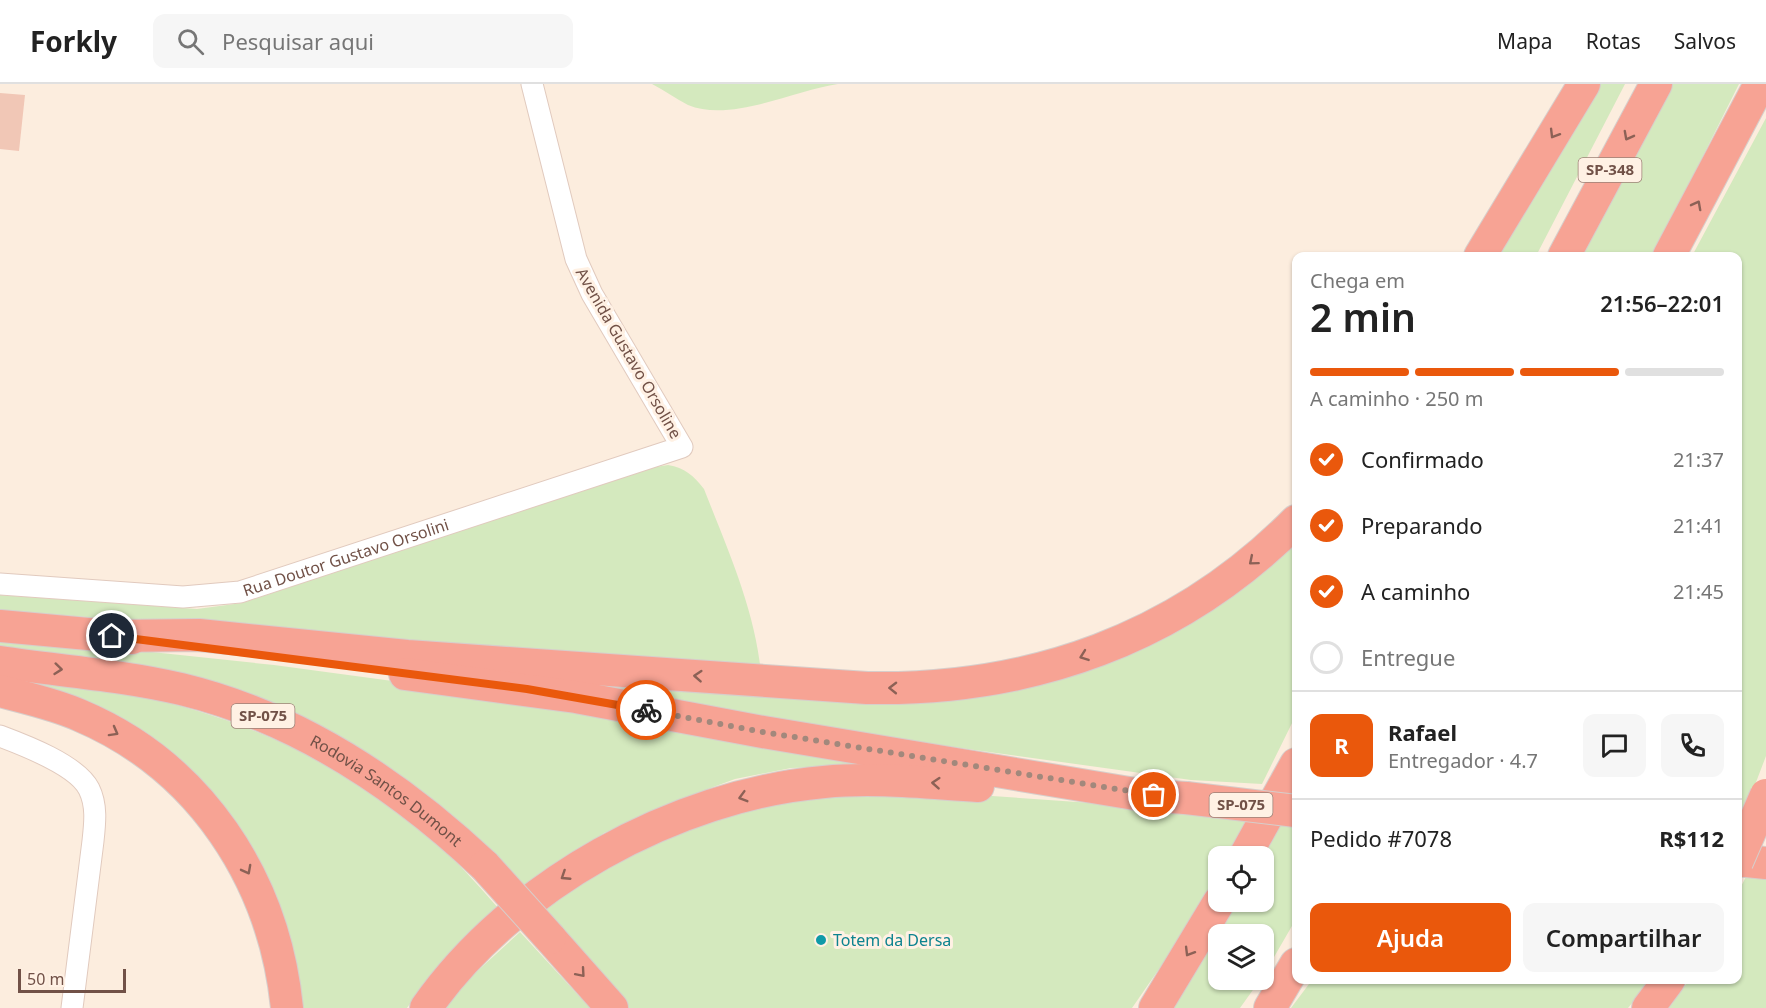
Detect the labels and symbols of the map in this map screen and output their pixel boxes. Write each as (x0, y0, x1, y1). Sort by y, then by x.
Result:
one-way arrow (1549, 128, 1561, 138)
one-way arrow (1624, 129, 1636, 140)
road number: SP-348 (1578, 158, 1642, 182)
one-way arrow (1689, 200, 1701, 211)
street label: Avenida Gustavo Orsoline (571, 264, 687, 442)
street label: Rua Doutor Gustavo Orsolini (240, 513, 451, 601)
one-way arrow (1249, 554, 1260, 565)
pin (86, 610, 137, 661)
one-way arrow (1079, 649, 1090, 662)
one-way arrow (54, 662, 63, 675)
one-way arrow (694, 670, 703, 683)
courier (616, 680, 676, 740)
one-way arrow (888, 682, 897, 694)
road number: SP-075 (232, 704, 294, 728)
one-way arrow (108, 725, 118, 736)
street label: Rodovia Santos Dumont (306, 729, 467, 851)
pin (1128, 769, 1179, 820)
one-way arrow (931, 777, 940, 790)
one-way arrow (738, 790, 749, 802)
road number: SP-075 (1210, 793, 1272, 817)
one-way arrow (240, 864, 251, 875)
one-way arrow (561, 869, 572, 880)
place label: Totem da Dersa (833, 929, 951, 951)
marker: Totem da Dersa (814, 933, 828, 947)
one-way arrow (1185, 946, 1197, 956)
scale bar (18, 966, 126, 994)
one-way arrow (574, 966, 585, 977)

